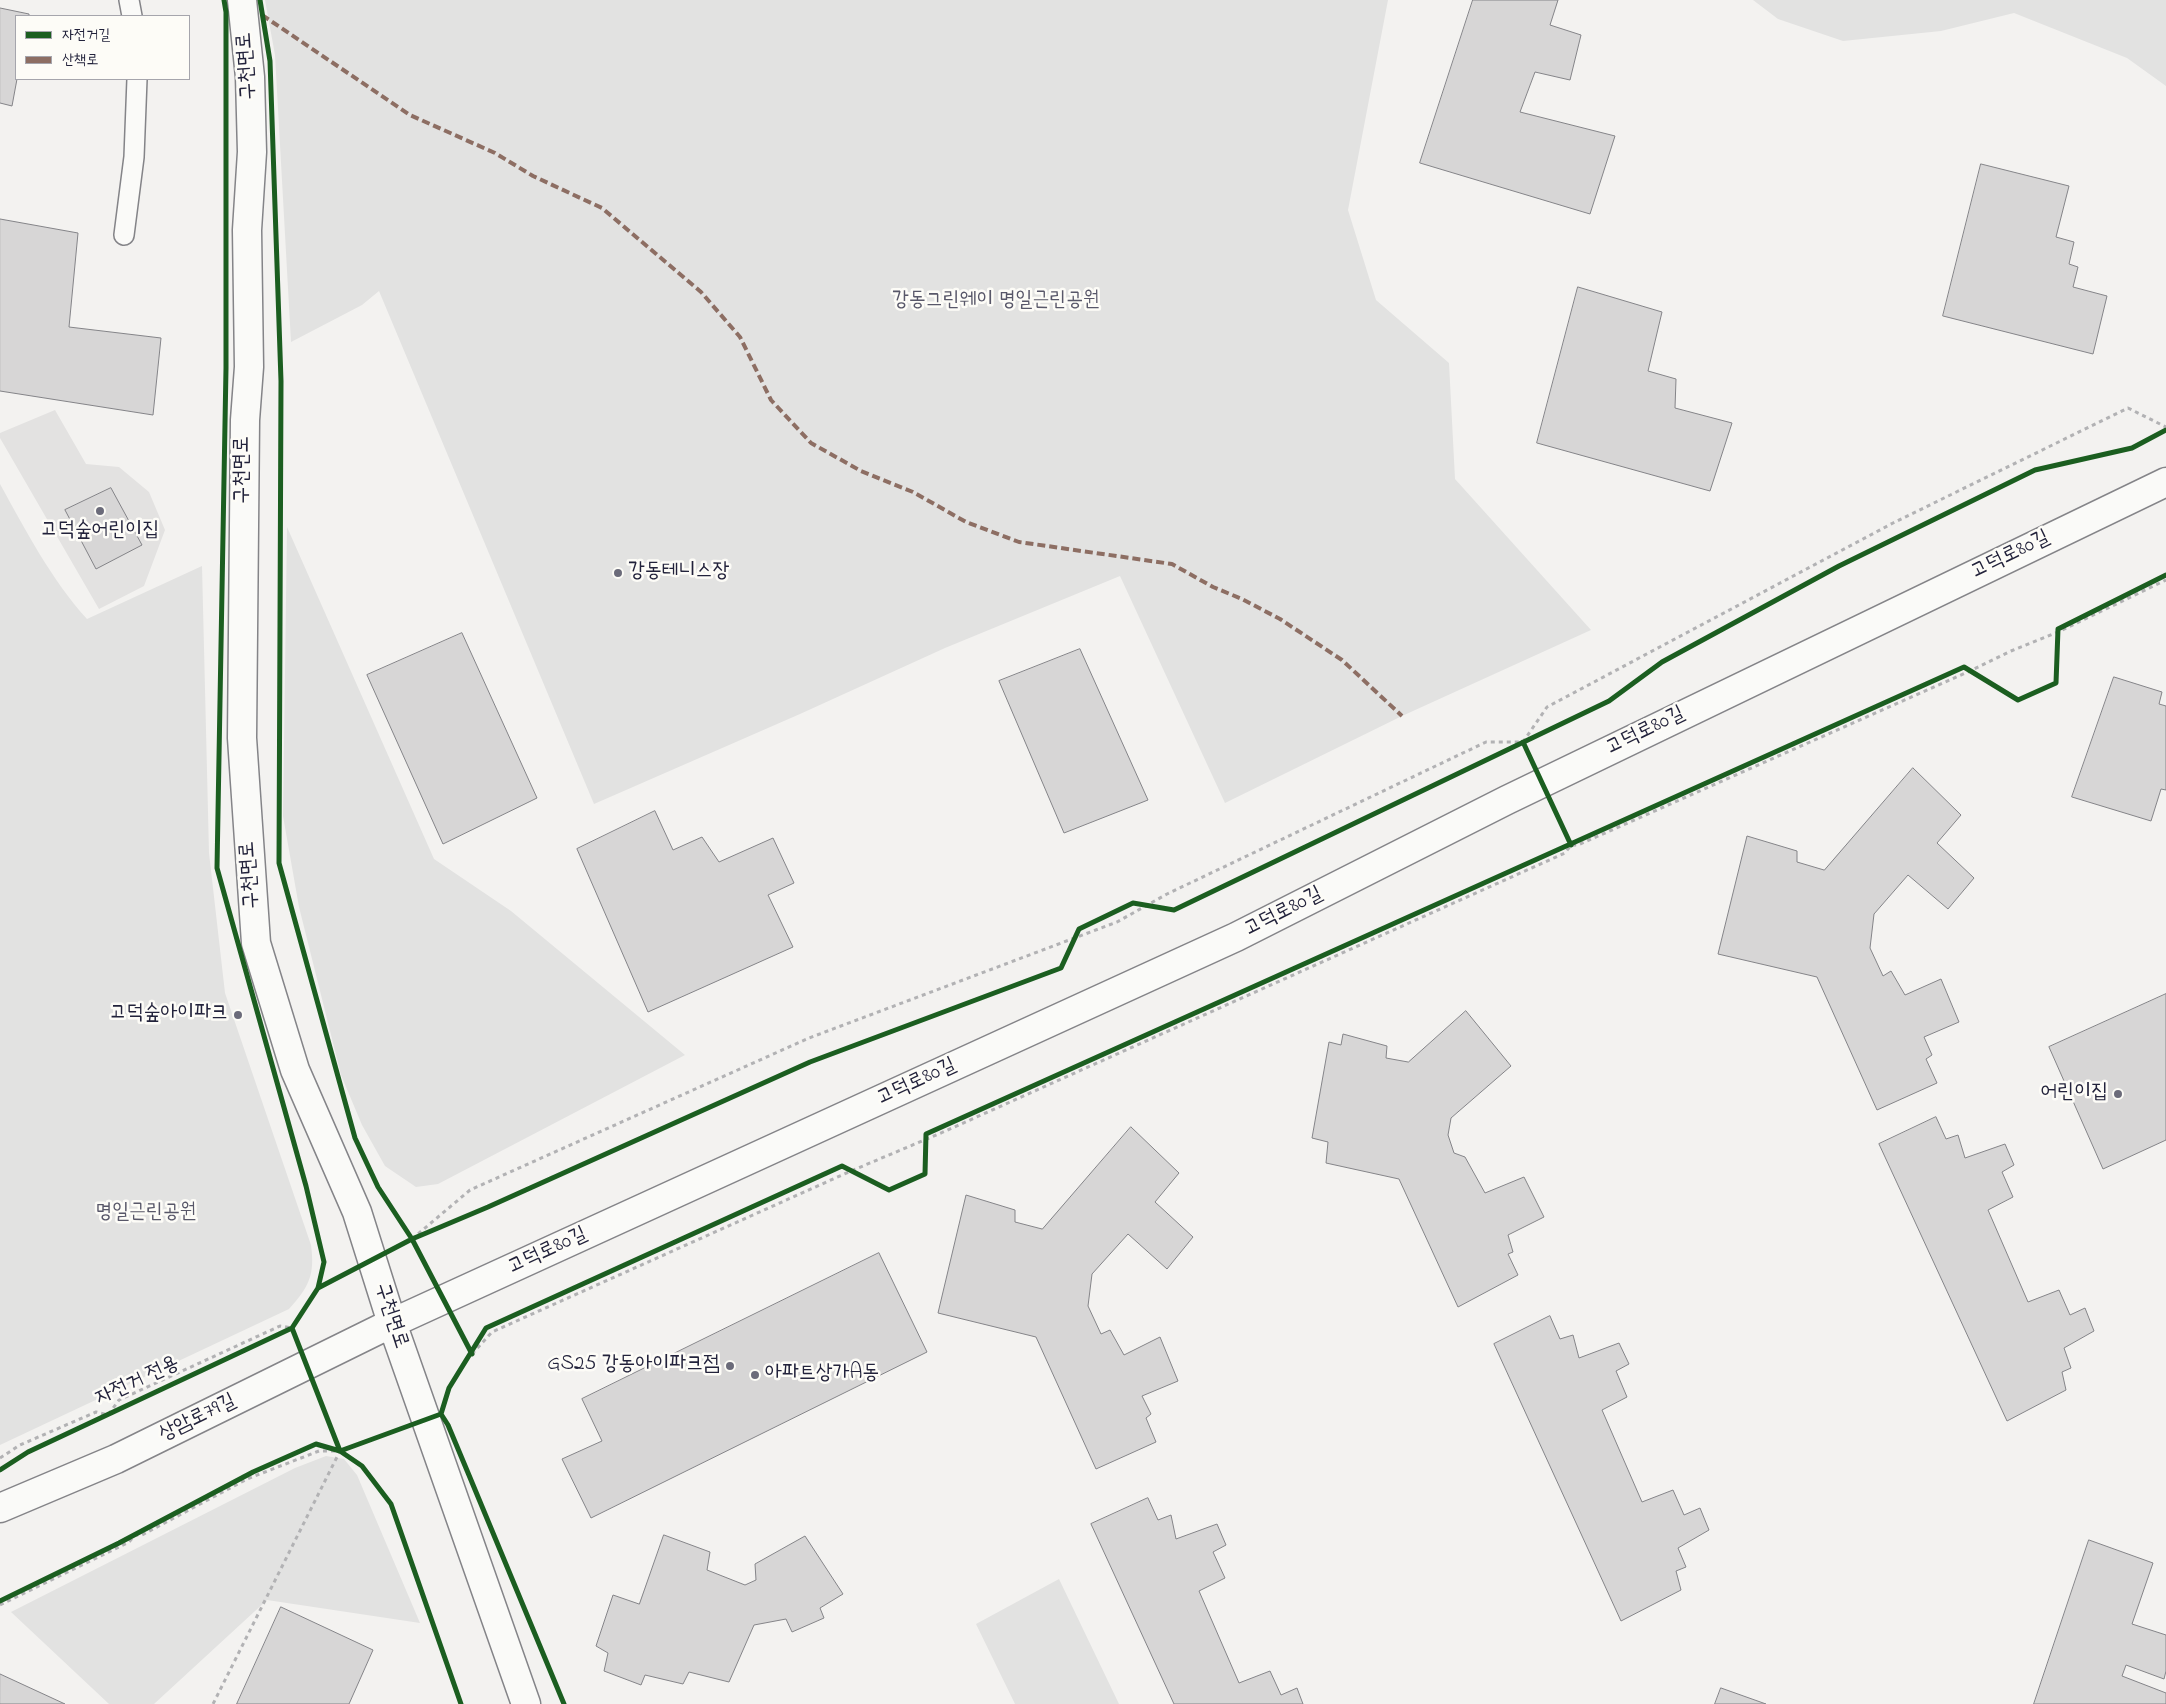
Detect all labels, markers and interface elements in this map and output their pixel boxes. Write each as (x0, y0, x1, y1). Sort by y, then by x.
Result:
legend (15, 15, 190, 80)
text: 자전거길 (62, 24, 110, 46)
street label: 구천면로 (233, 31, 263, 101)
text: 산책로 (62, 49, 98, 71)
park label: 강동그린웨이 명일근린공원 (892, 289, 1100, 315)
street label: 구천면로 (231, 436, 257, 504)
marker: 고덕숲어린이집 (94, 505, 106, 517)
place label: 고덕숲어린이집 (41, 519, 159, 545)
street label: 고덕로80길 (1967, 526, 2055, 586)
place label: 강동테니스장 (628, 560, 729, 586)
marker: 강동테니스장 (612, 567, 624, 579)
street label: 고덕로80길 (1602, 702, 1690, 762)
street label: 구천면로 (236, 840, 266, 910)
street label: 고덕로80길 (1241, 883, 1327, 943)
place label: 고덕숲아이파크 (110, 1002, 228, 1028)
marker: 고덕숲아이파크 (232, 1009, 244, 1021)
street label: 고덕로80길 (873, 1054, 961, 1112)
place label: 어린이집 (2040, 1081, 2108, 1107)
marker: 어린이집 (2112, 1088, 2124, 1100)
park label: 명일근린공원 (95, 1201, 197, 1227)
street label: 고덕로80길 (504, 1223, 592, 1281)
street label: 구천면로 (368, 1280, 412, 1352)
street label: 자전거 전용 (92, 1352, 184, 1412)
place label: GS25 강동아이파크점 (547, 1353, 720, 1379)
marker: GS25 강동아이파크점 (724, 1360, 736, 1372)
place label: 아파트상가A동 (765, 1362, 879, 1388)
marker: 아파트상가A동 (749, 1369, 761, 1381)
street label: 상암로79길 (155, 1390, 241, 1448)

